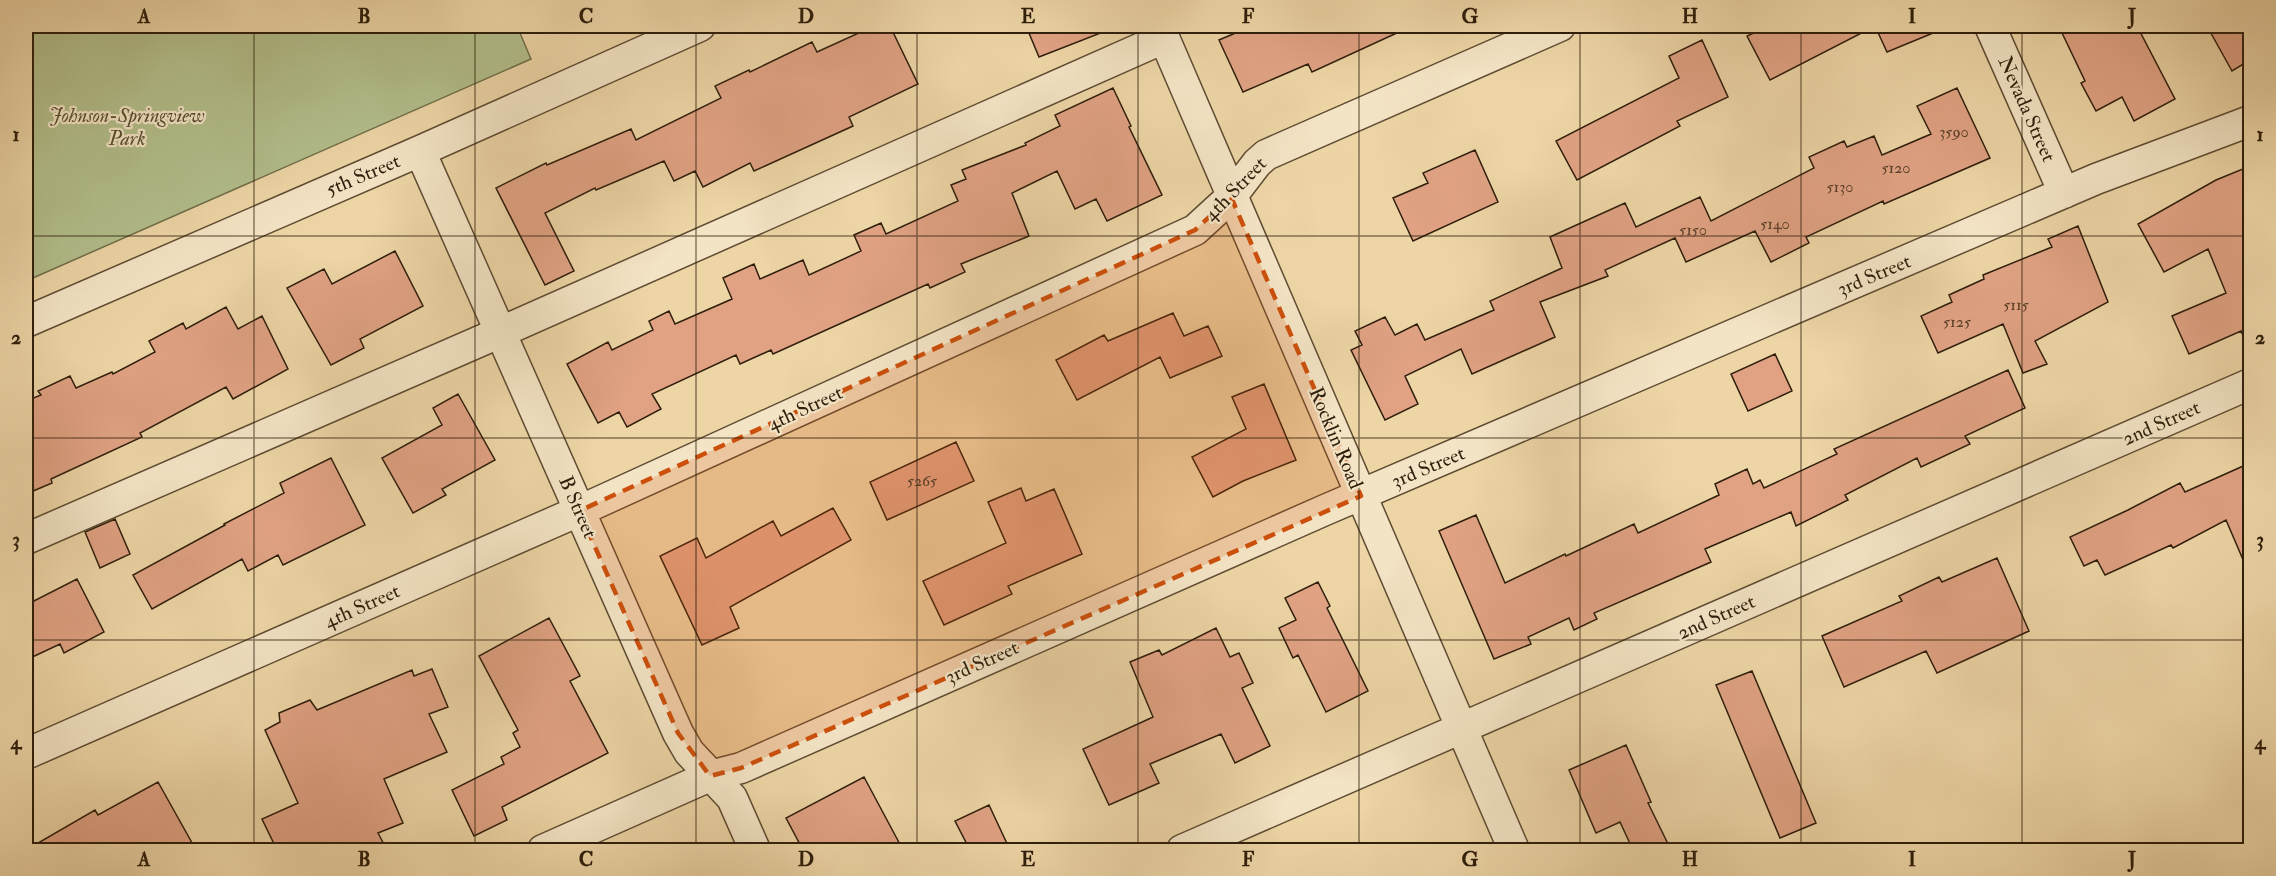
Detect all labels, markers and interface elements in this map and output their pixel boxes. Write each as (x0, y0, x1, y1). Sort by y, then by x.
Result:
text: A (137, 4, 151, 29)
text: B (357, 4, 371, 29)
text: C (579, 4, 593, 29)
text: D (798, 4, 814, 29)
text: E (1021, 4, 1036, 29)
text: F (1242, 4, 1255, 29)
text: G (1462, 4, 1479, 29)
text: H (1682, 4, 1698, 29)
text: I (1908, 4, 1916, 29)
text: J (2127, 4, 2136, 29)
street label: Nevada Street (1993, 52, 2062, 166)
park label: Johnson-Springview Park (49, 103, 205, 151)
text: 1 (12, 122, 20, 147)
house number: 3590 (1939, 122, 1969, 142)
text: 1 (2256, 122, 2264, 147)
street label: 5th Street (322, 148, 404, 202)
street label: 4th Street (1198, 151, 1272, 227)
house number: 5120 (1881, 158, 1911, 178)
house number: 5130 (1826, 177, 1854, 197)
house number: 5140 (1760, 214, 1790, 234)
house number: 5150 (1679, 220, 1707, 240)
street label: 3rd Street (1834, 248, 1915, 302)
house number: 5115 (2003, 295, 2029, 315)
house number: 5125 (1943, 312, 1971, 332)
text: 2 (11, 325, 21, 350)
text: 2 (2255, 325, 2265, 350)
street label: 4th Street (763, 380, 847, 436)
street label: Rocklin Road (1303, 383, 1369, 493)
street label: 2nd Street (2118, 395, 2204, 451)
street label: 3rd Street (1388, 440, 1469, 494)
house number: 5265 (907, 471, 937, 491)
street label: B Street (553, 472, 603, 542)
text: 3 (12, 527, 20, 552)
text: 3 (2256, 527, 2264, 552)
street label: 4th Street (320, 578, 404, 634)
street label: 2nd Street (1673, 589, 1759, 645)
street label: 3rd Street (942, 635, 1023, 689)
text: 4 (10, 730, 23, 755)
text: 4 (2254, 730, 2267, 755)
text: A (137, 847, 151, 872)
text: B (357, 847, 371, 872)
text: C (579, 847, 593, 872)
text: D (798, 847, 814, 872)
text: E (1021, 847, 1036, 872)
text: F (1242, 847, 1255, 872)
text: G (1462, 847, 1479, 872)
text: H (1682, 847, 1698, 872)
text: I (1908, 847, 1916, 872)
text: J (2127, 847, 2136, 872)

